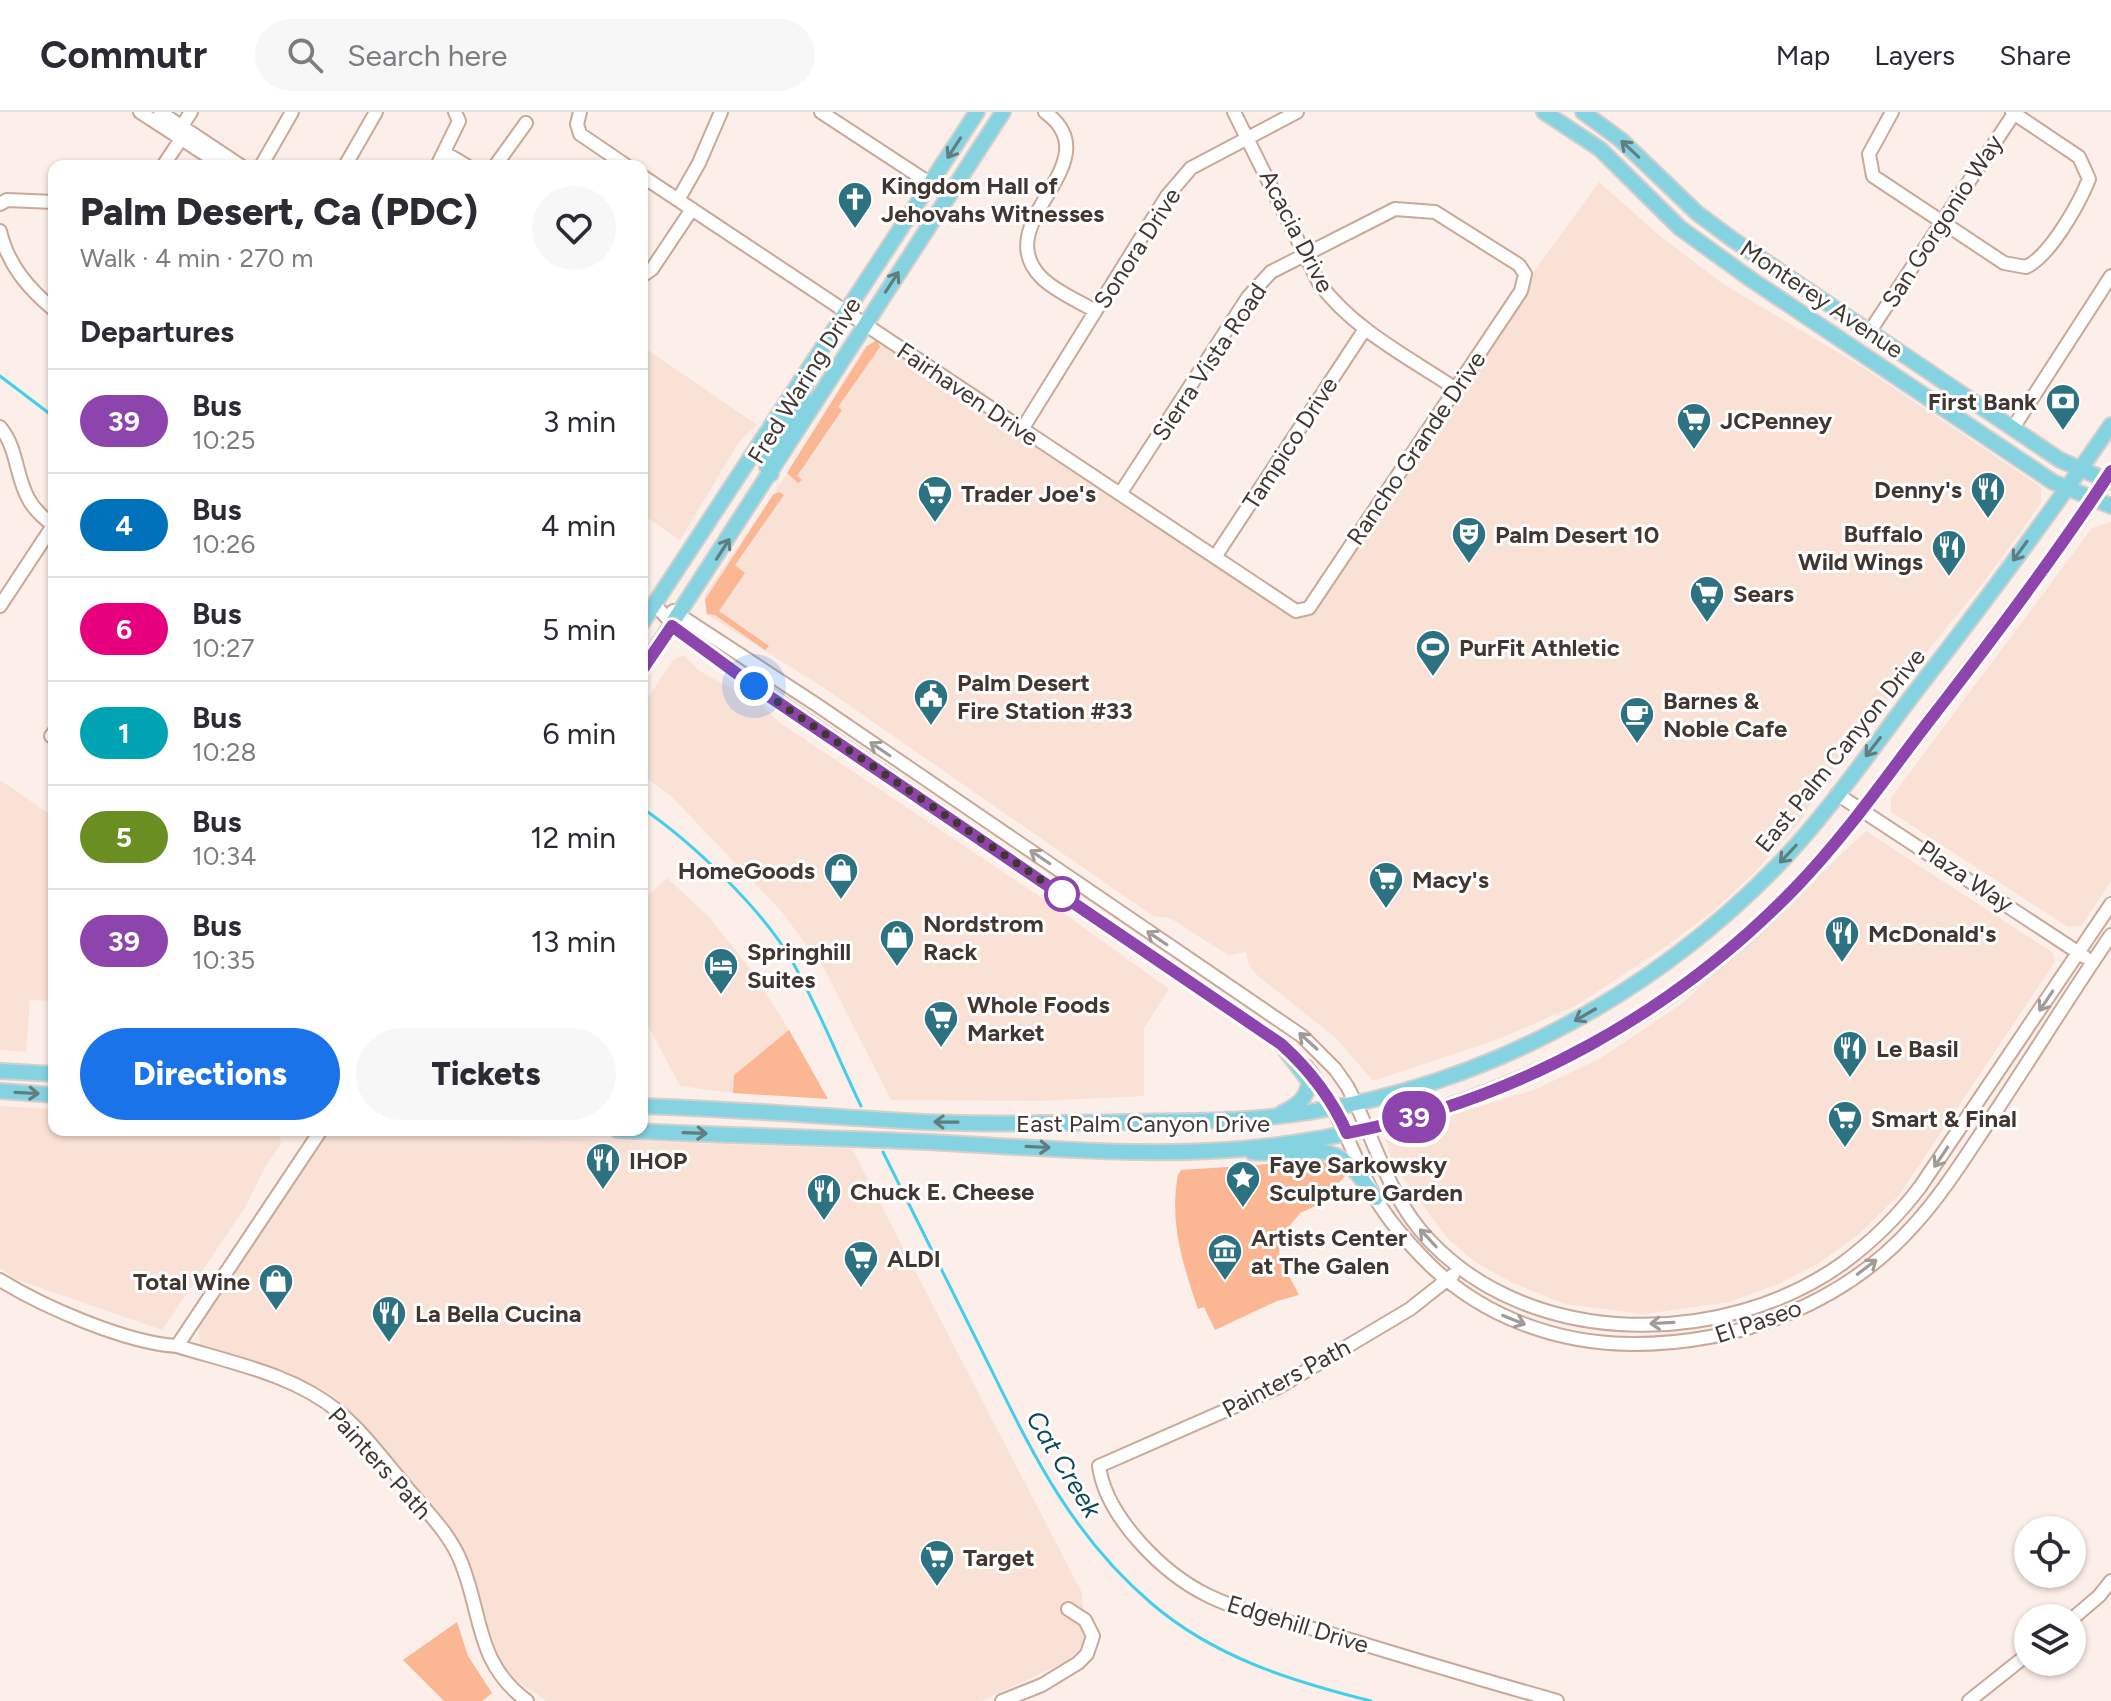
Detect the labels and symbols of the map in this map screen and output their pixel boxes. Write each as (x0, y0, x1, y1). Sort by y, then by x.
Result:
street label: San Gorgonio Way (1875, 129, 2009, 313)
one-way arrow (946, 136, 962, 159)
one-way arrow (1621, 141, 1641, 159)
street label: Acacia Drive (1254, 165, 1340, 297)
place label: Kingdom Hall of Jehovahs Witnesses (881, 171, 1104, 228)
church icon: Kingdom Hall of Jehovahs Witnesses (836, 180, 874, 230)
street label: Sonora Drive (1087, 182, 1187, 314)
street label: Monterey Avenue (1735, 234, 1909, 364)
one-way arrow (883, 272, 900, 294)
street label: Sierra Vista Road (1146, 278, 1272, 446)
street label: Fred Waring Drive (741, 291, 867, 469)
street label: Fairhaven Drive (892, 336, 1044, 452)
street label: Rancho Grande Drive (1340, 346, 1492, 550)
street label: Tampico Drive (1236, 371, 1344, 515)
bank icon: First Bank (2044, 382, 2082, 432)
place label: First Bank (1928, 387, 2037, 416)
supermarket icon: JCPenney (1675, 401, 1713, 451)
place label: JCPenney (1720, 406, 1832, 435)
restaurant icon: Denny's (1969, 470, 2007, 520)
supermarket icon: Trader Joe's (916, 474, 954, 524)
place label: Denny's (1874, 475, 1962, 504)
place label: Trader Joe's (961, 479, 1096, 508)
theatre icon: Palm Desert 10 (1450, 515, 1488, 565)
place label: Buffalo Wild Wings (1798, 519, 1923, 576)
place label: Palm Desert 10 (1495, 520, 1659, 549)
restaurant icon: Buffalo Wild Wings (1930, 528, 1968, 578)
one-way arrow (715, 538, 731, 561)
one-way arrow (2012, 540, 2029, 561)
supermarket icon: Sears (1688, 574, 1726, 624)
place label: Sears (1733, 579, 1794, 608)
sports icon: PurFit Athletic (1414, 628, 1452, 678)
place label: PurFit Athletic (1459, 633, 1620, 662)
street label: East Palm Canyon Drive (1749, 642, 1931, 858)
your location (734, 666, 774, 706)
place label: Palm Desert Fire Station #33 (957, 668, 1133, 725)
public building icon: Palm Desert Fire Station #33 (912, 677, 950, 727)
place label: Barnes & Noble Cafe (1663, 686, 1787, 743)
cafe icon: Barnes & Noble Cafe (1618, 695, 1656, 745)
one-way arrow (1865, 736, 1882, 757)
one-way arrow (870, 741, 892, 757)
street label: Plaza Way (1913, 834, 2019, 918)
one-way arrow (1779, 844, 1797, 864)
one-way arrow (1029, 849, 1051, 865)
shop icon: HomeGoods (822, 851, 860, 901)
place label: HomeGoods (678, 856, 815, 885)
supermarket icon: Macy's (1367, 860, 1405, 910)
place label: Macy's (1412, 865, 1489, 894)
unlabelled marker (1045, 877, 1079, 911)
place label: Nordstrom Rack (923, 909, 1044, 966)
restaurant icon: McDonald's (1823, 914, 1861, 964)
shop icon: Nordstrom Rack (878, 918, 916, 968)
place label: McDonald's (1868, 919, 1996, 948)
one-way arrow (1147, 929, 1169, 946)
place label: Springhill Suites (747, 937, 851, 994)
hotel icon: Springhill Suites (702, 946, 740, 996)
place label: Whole Foods Market (967, 990, 1110, 1047)
one-way arrow (2037, 990, 2054, 1012)
supermarket icon: Whole Foods Market (922, 999, 960, 1049)
one-way arrow (1574, 1007, 1597, 1023)
restaurant icon: Le Basil (1831, 1029, 1869, 1079)
one-way arrow (1298, 1032, 1318, 1051)
place label: Le Basil (1876, 1034, 1959, 1063)
one-way arrow (13, 1086, 40, 1101)
line badge: 39 (1378, 1091, 1450, 1143)
supermarket icon: Smart & Final (1826, 1099, 1864, 1149)
place label: Smart & Final (1871, 1104, 2017, 1133)
street label: East Palm Canyon Drive (1016, 1109, 1270, 1138)
one-way arrow (933, 1114, 960, 1130)
one-way arrow (681, 1126, 708, 1141)
one-way arrow (1024, 1140, 1051, 1155)
restaurant icon: IHOP (584, 1141, 622, 1191)
one-way arrow (1932, 1145, 1948, 1168)
place label: IHOP (629, 1146, 688, 1175)
place label: Faye Sarkowsky Sculpture Garden (1269, 1150, 1463, 1207)
place icon: Faye Sarkowsky Sculpture Garden (1224, 1159, 1262, 1209)
restaurant icon: Chuck E. Cheese (805, 1172, 843, 1222)
place label: Chuck E. Cheese (850, 1177, 1034, 1206)
place label: Artists Center at The Galen (1251, 1223, 1407, 1280)
one-way arrow (1418, 1228, 1437, 1248)
museum icon: Artists Center at The Galen (1206, 1232, 1244, 1282)
supermarket icon: ALDI (842, 1239, 880, 1289)
place label: ALDI (887, 1244, 941, 1273)
one-way arrow (1856, 1259, 1877, 1276)
shop icon: Total Wine (257, 1262, 295, 1312)
place label: Total Wine (133, 1267, 250, 1296)
street label: El Paseo (1711, 1293, 1805, 1349)
restaurant icon: La Bella Cucina (370, 1294, 408, 1344)
place label: La Bella Cucina (415, 1299, 582, 1328)
one-way arrow (1501, 1314, 1526, 1328)
one-way arrow (1650, 1316, 1676, 1331)
street label: Painters Path (1217, 1332, 1355, 1424)
street label: Painters Path (322, 1401, 438, 1525)
water label: Cat Creek (1020, 1405, 1109, 1525)
supermarket icon: Target (918, 1538, 956, 1588)
place label: Target (963, 1543, 1035, 1572)
street label: Edgehill Drive (1224, 1589, 1372, 1659)

